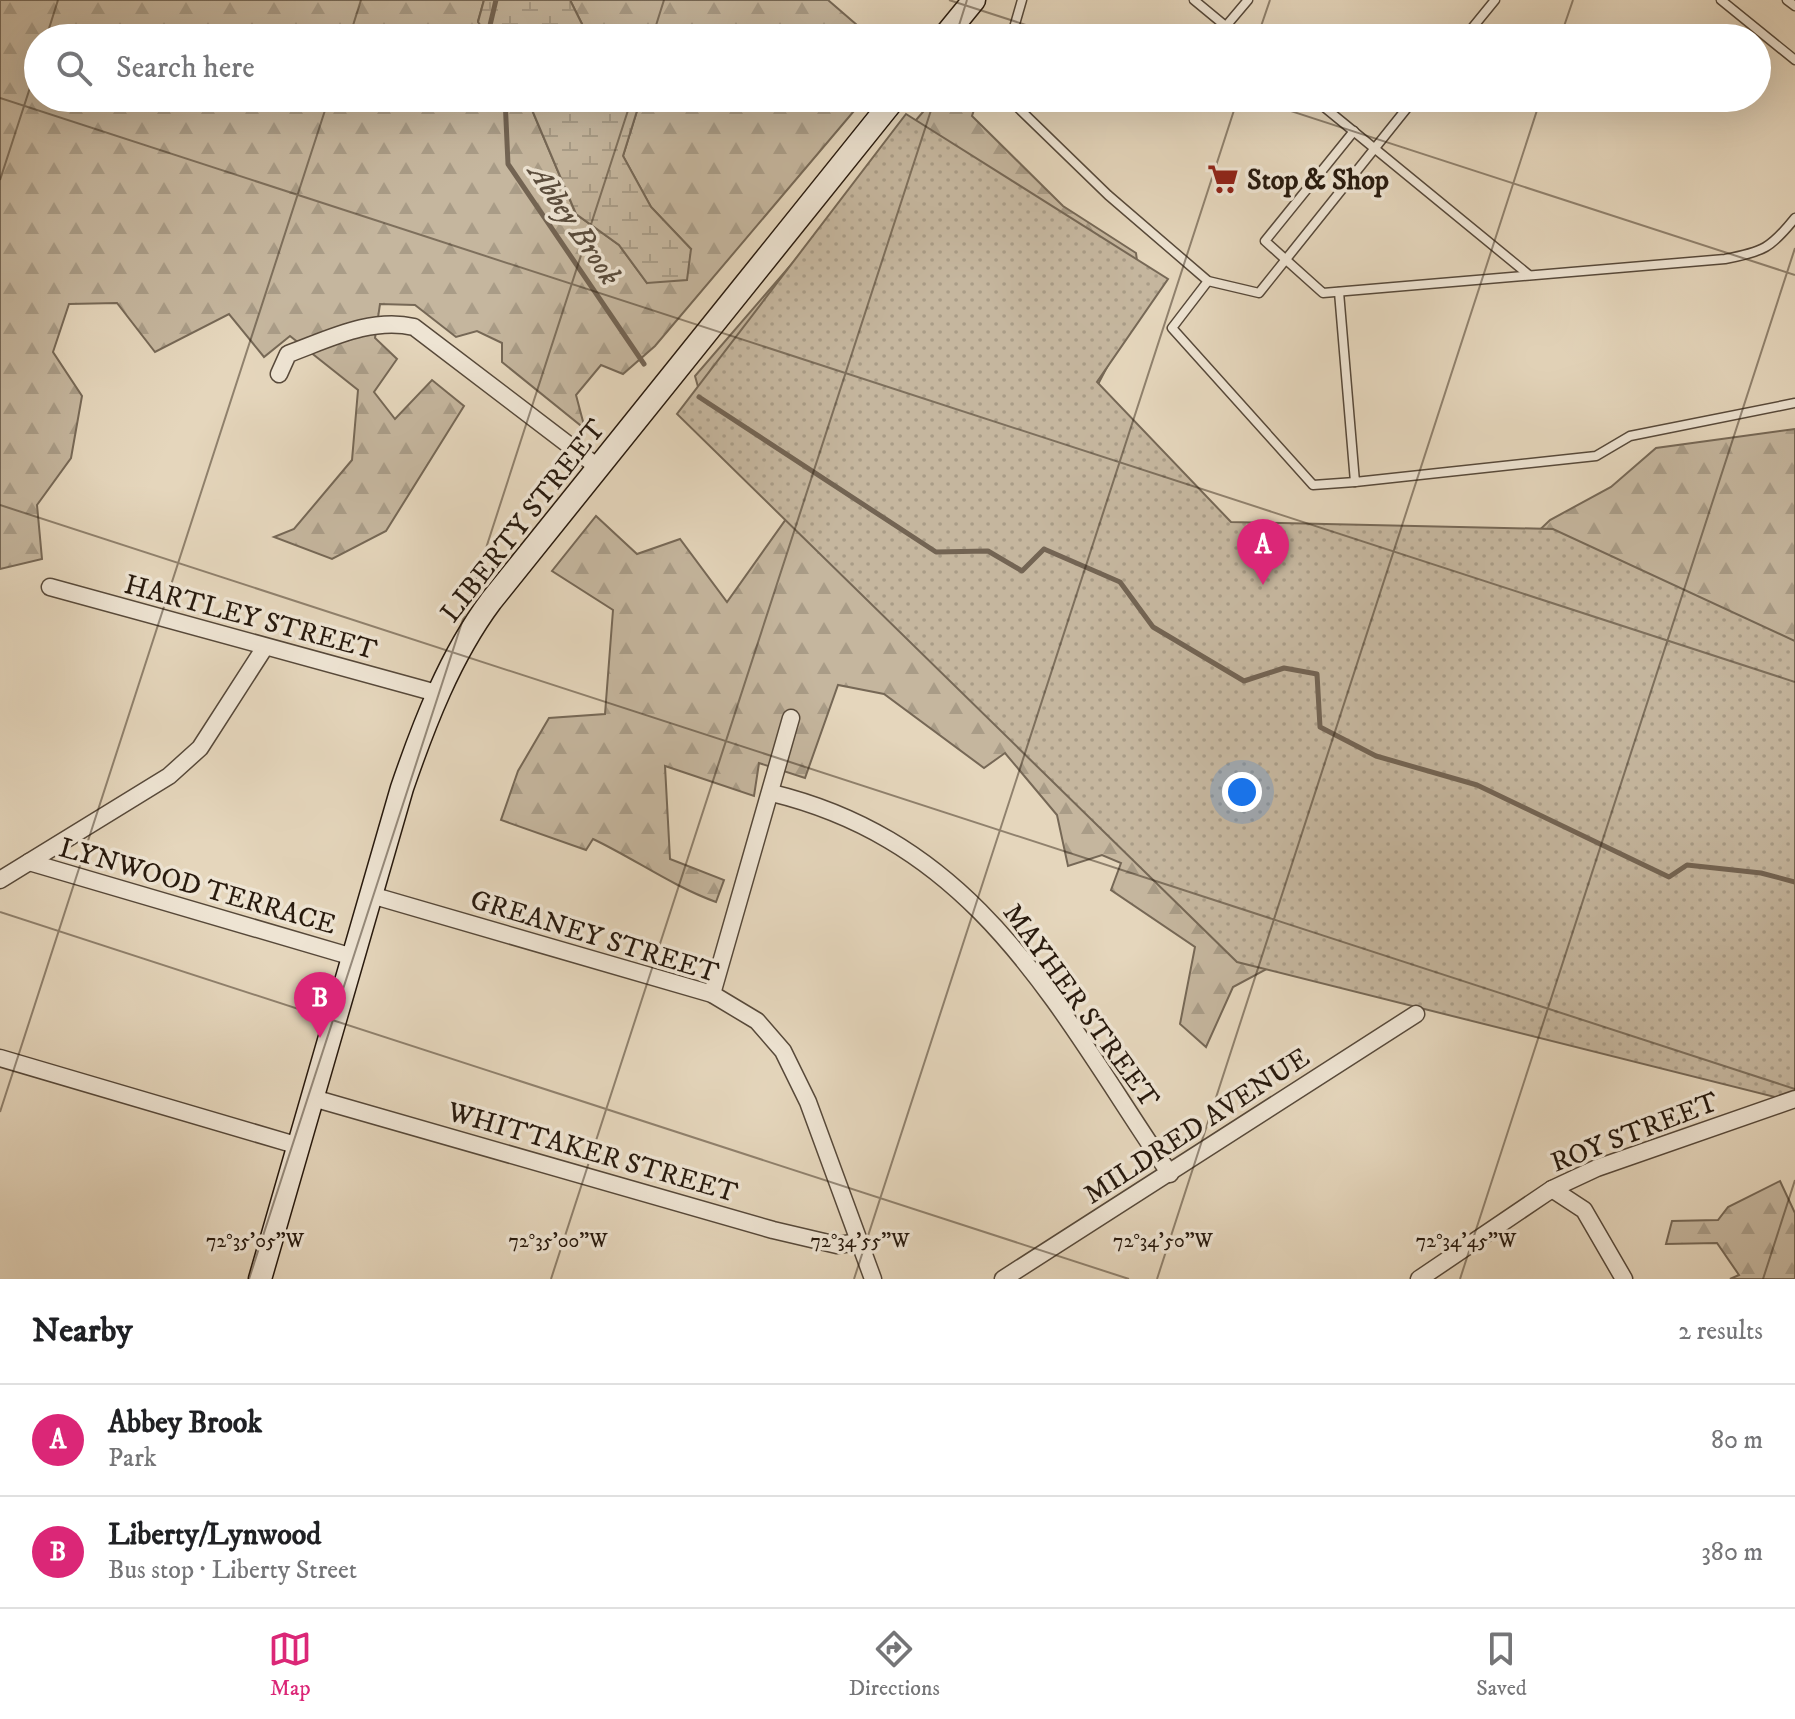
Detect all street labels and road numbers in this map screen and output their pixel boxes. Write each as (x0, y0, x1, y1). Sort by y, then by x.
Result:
street label: LIBERTY STREET (433, 412, 613, 629)
street label: HARTLEY STREET (120, 567, 381, 668)
street label: LYNWOOD TERRACE (55, 830, 340, 943)
street label: GREANEY STREET (466, 882, 723, 991)
street label: MAYHER STREET (995, 897, 1167, 1115)
street label: MILDRED AVENUE (1077, 1040, 1316, 1212)
street label: ROY STREET (1546, 1084, 1723, 1180)
street label: WHITTAKER STREET (443, 1094, 742, 1211)

